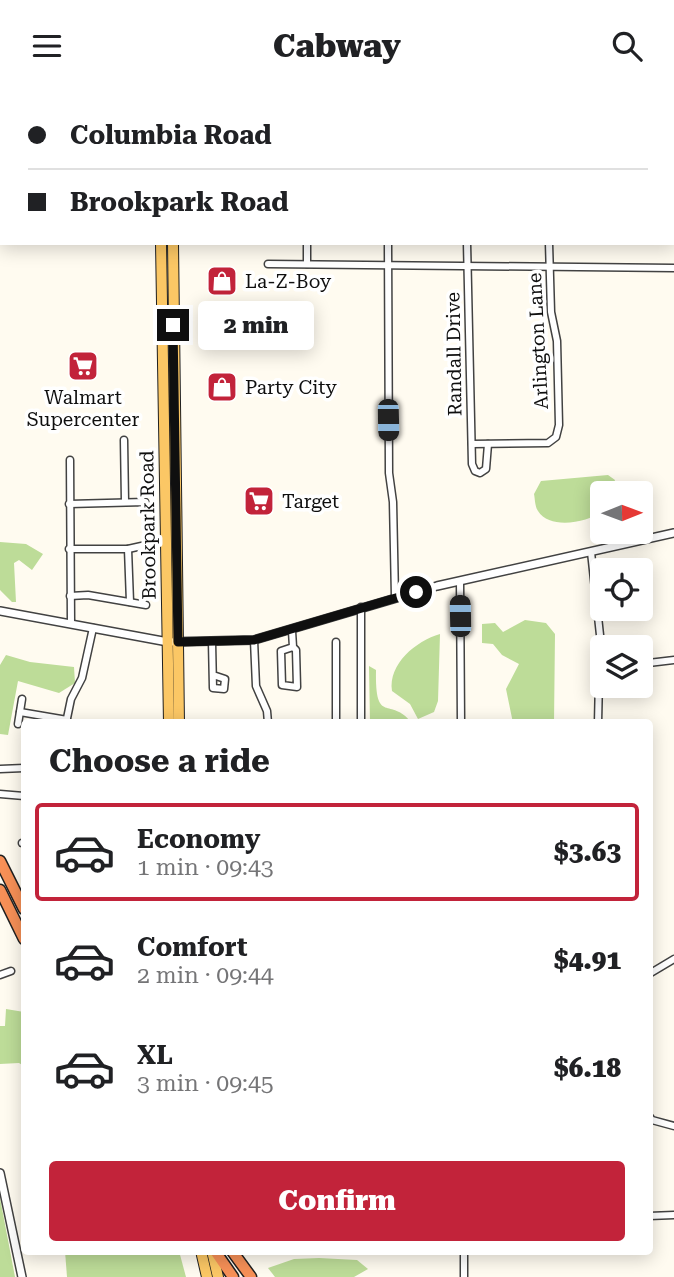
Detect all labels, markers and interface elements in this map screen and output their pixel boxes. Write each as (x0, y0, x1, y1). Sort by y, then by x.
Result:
icon: menu (28, 27, 66, 65)
text: Cabway (273, 27, 401, 65)
icon: search (608, 27, 646, 65)
text: Columbia Road (70, 120, 272, 150)
text: Brookpark Road (70, 187, 289, 217)
shop icon: La-Z-Boy (205, 264, 239, 298)
place label: La-Z-Boy (245, 270, 332, 293)
street label: Arlington Lane (523, 272, 553, 410)
street label: Randall Drive (441, 292, 467, 416)
callout: 2 min (198, 301, 313, 349)
route end (157, 309, 189, 341)
text: 2 min (224, 312, 288, 339)
supermarket icon: Walmart Supercenter (66, 349, 100, 383)
shop icon: Party City (205, 370, 239, 404)
place label: Party City (245, 376, 338, 399)
place label: Walmart Supercenter (27, 386, 139, 431)
car (378, 399, 399, 441)
street label: Brookpark Road (135, 450, 161, 600)
north arrow (590, 481, 653, 544)
map controls (590, 481, 653, 698)
supermarket icon: Target (242, 484, 276, 518)
place label: Target (282, 490, 339, 513)
button: locate (590, 558, 653, 621)
route start (400, 576, 432, 608)
car (450, 595, 471, 637)
button: layers (590, 635, 653, 698)
text: Choose a ride (49, 742, 270, 780)
icon: car (53, 821, 116, 884)
text: Economy (137, 824, 260, 854)
text: $3.63 (554, 837, 621, 867)
text: 1 min · 09:43 (137, 854, 274, 881)
icon: car (53, 929, 116, 992)
text: Comfort (137, 932, 247, 962)
text: $4.91 (554, 945, 621, 975)
text: 2 min · 09:44 (137, 962, 274, 989)
icon: car (53, 1037, 116, 1100)
text: XL (137, 1040, 173, 1070)
text: $6.18 (554, 1053, 621, 1083)
text: 3 min · 09:45 (137, 1070, 274, 1097)
button: Confirm (49, 1161, 625, 1241)

